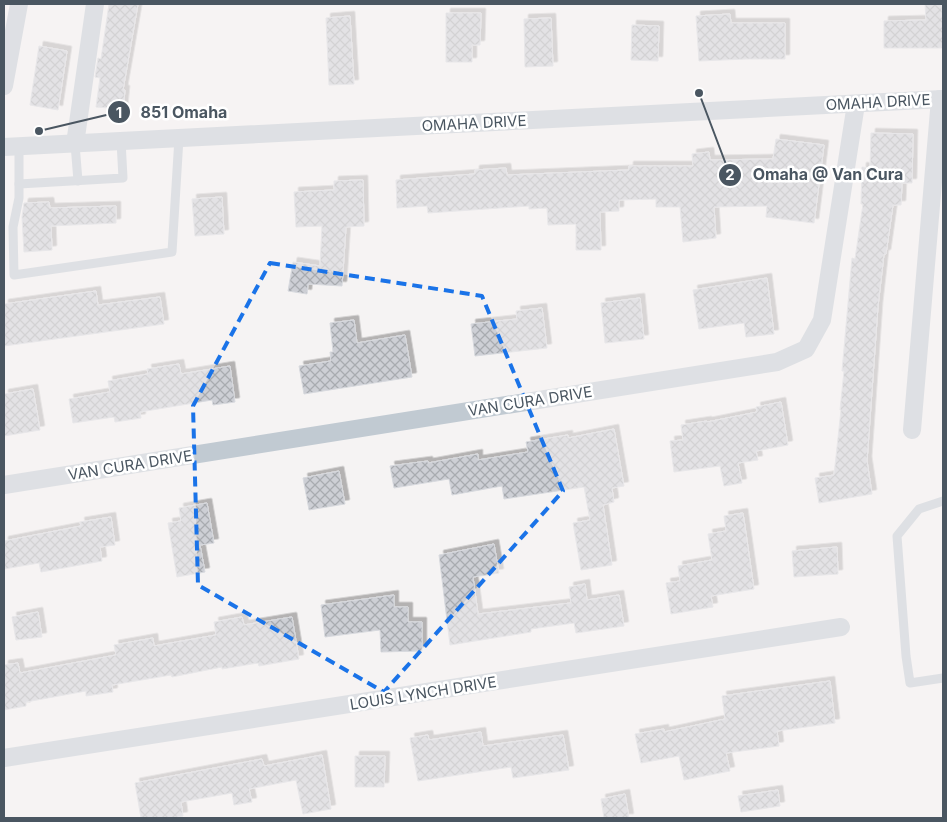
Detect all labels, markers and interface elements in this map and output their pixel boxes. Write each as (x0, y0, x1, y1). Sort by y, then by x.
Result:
street label: OMAHA DRIVE (825, 90, 931, 114)
callout: 851 Omaha (106, 97, 238, 128)
text: 851 Omaha (141, 102, 227, 122)
text: 1 (116, 103, 122, 122)
street label: OMAHA DRIVE (421, 111, 527, 135)
callout: Omaha @ Van Cura (718, 159, 913, 190)
text: Omaha @ Van Cura (753, 164, 903, 184)
text: 2 (725, 165, 735, 184)
street label: VAN CURA DRIVE (467, 382, 593, 420)
street label: VAN CURA DRIVE (67, 446, 193, 484)
street label: LOUIS LYNCH DRIVE (348, 672, 498, 714)

